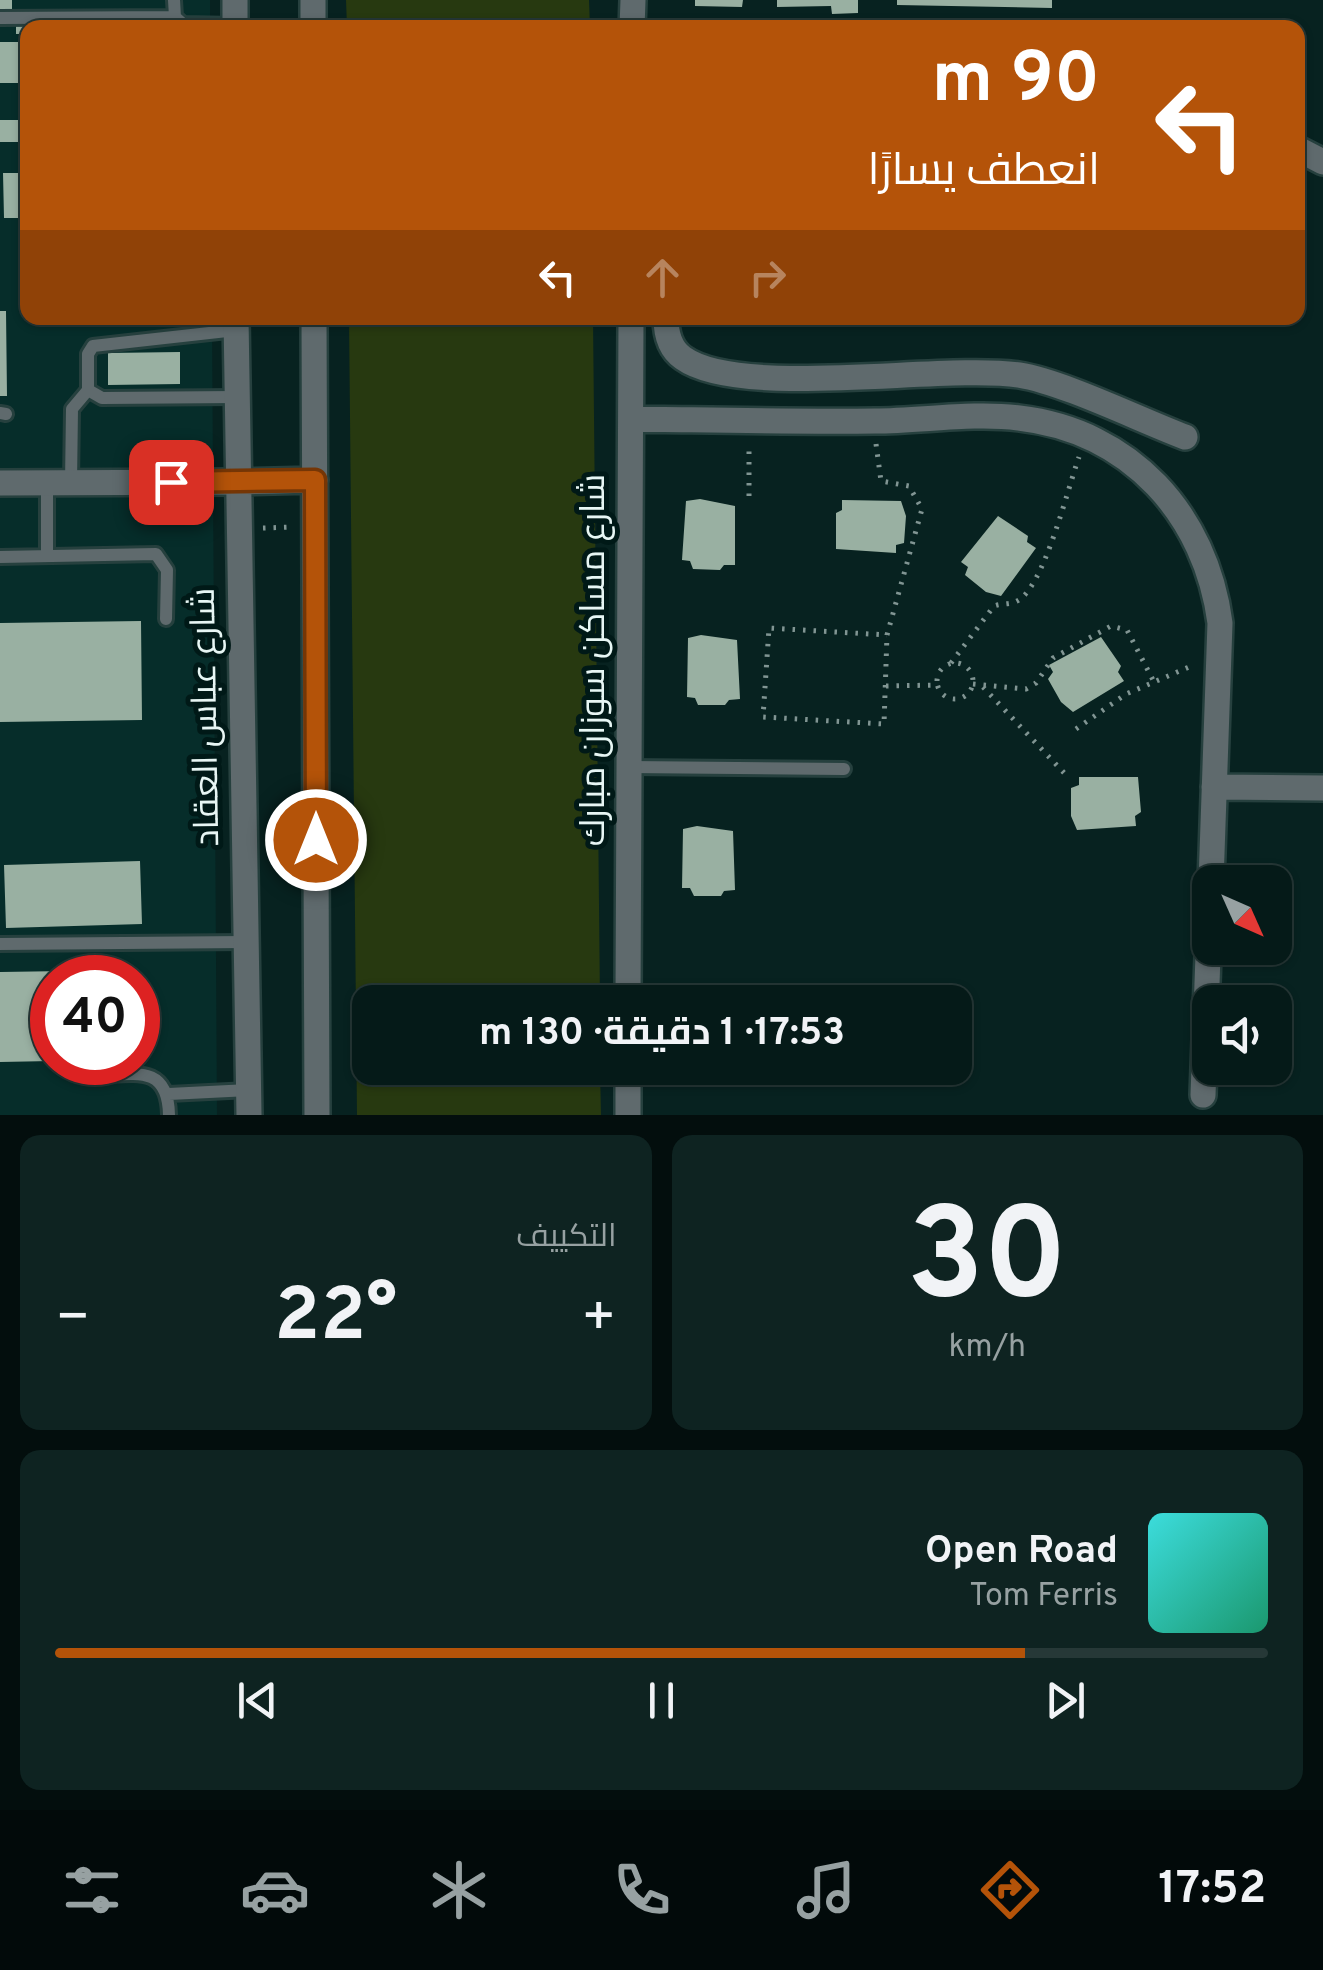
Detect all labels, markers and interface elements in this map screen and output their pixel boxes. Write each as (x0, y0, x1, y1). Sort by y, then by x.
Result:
text: 90 m (932, 38, 1100, 127)
icon: left (1135, 60, 1265, 190)
text: انعطف يسارًا (868, 144, 1100, 201)
icon: left (530, 250, 585, 305)
icon: ahead (635, 250, 690, 305)
icon: right (740, 250, 795, 305)
pin (129, 440, 214, 525)
icon: arrive (144, 455, 199, 510)
street label: شارع مساكن سوزان مبارك (573, 474, 617, 846)
street label: شارع عباس العقاد (183, 587, 231, 847)
position arrow (264, 788, 368, 892)
north arrow (1192, 865, 1292, 965)
map controls (1192, 865, 1292, 1085)
speed limit sign: 40 (30, 955, 160, 1085)
button: sound (1192, 985, 1292, 1085)
text: 17:53 · 1 دقيقة · 130 m (479, 1010, 845, 1059)
text: 30 (907, 1180, 1068, 1345)
text: التكييف (516, 1218, 617, 1258)
text: 22° (274, 1272, 397, 1367)
text: − (55, 1285, 90, 1355)
text: + (581, 1285, 617, 1355)
text: km/h (948, 1328, 1026, 1368)
text: Open Road (925, 1528, 1118, 1577)
text: Tom Ferris (969, 1577, 1118, 1617)
icon: previous (230, 1673, 285, 1728)
icon: pause (634, 1673, 689, 1728)
icon: next (1038, 1673, 1093, 1728)
icon: filters (57, 1855, 127, 1925)
icon: car (240, 1855, 310, 1925)
icon: climate (424, 1855, 494, 1925)
icon: phone (607, 1855, 677, 1925)
icon: music (791, 1855, 861, 1925)
icon: directions (975, 1855, 1045, 1925)
text: 17:52 (1158, 1862, 1266, 1919)

